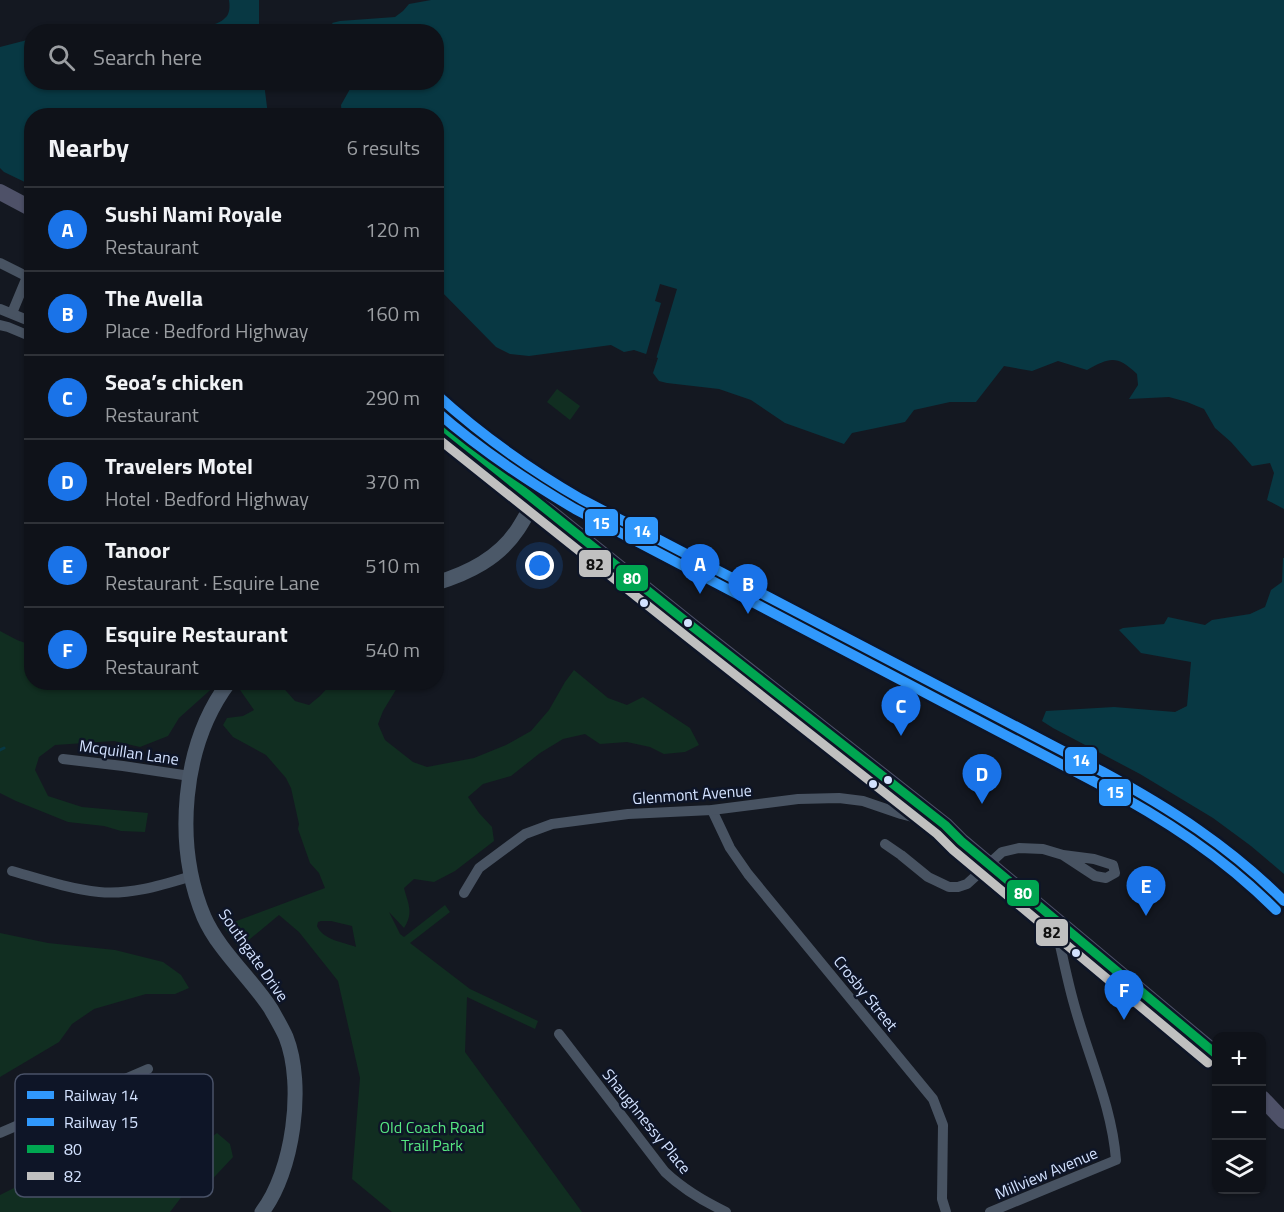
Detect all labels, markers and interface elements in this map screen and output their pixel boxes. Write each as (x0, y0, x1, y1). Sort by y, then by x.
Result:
search box (24, 24, 444, 90)
text: Search here (93, 40, 202, 74)
icon: search (45, 41, 78, 74)
text: Nearby (48, 128, 129, 167)
text: 6 results (347, 132, 420, 163)
text: Sushi Nami Royale (105, 197, 282, 231)
text: A (61, 214, 74, 245)
text: 120 m (365, 214, 420, 245)
text: Restaurant (105, 231, 199, 262)
text: The Avella (105, 281, 203, 315)
text: B (61, 298, 74, 329)
text: 160 m (365, 298, 420, 329)
text: Place · Bedford Highway (105, 315, 309, 346)
text: Seoa’s chicken (105, 365, 244, 399)
text: C (62, 382, 73, 413)
text: 290 m (365, 382, 420, 413)
text: Restaurant (105, 399, 199, 430)
text: Travelers Motel (105, 449, 253, 483)
text: D (61, 466, 74, 497)
text: 370 m (365, 466, 420, 497)
text: Hotel · Bedford Highway (105, 483, 309, 514)
line badge: 15 (584, 508, 619, 537)
text: 15 (592, 511, 610, 535)
line badge: 14 (624, 516, 659, 545)
text: 14 (633, 519, 651, 543)
text: Tanoor (105, 533, 170, 567)
pin: A (680, 544, 720, 594)
line badge: 82 (578, 549, 612, 578)
text: E (62, 550, 73, 581)
text: 510 m (365, 550, 420, 581)
your location (525, 551, 554, 580)
text: 82 (586, 552, 604, 576)
line badge: 80 (615, 564, 649, 592)
pin: B (728, 564, 768, 614)
text: 80 (623, 566, 641, 590)
text: Restaurant · Esquire Lane (105, 567, 320, 598)
unlabelled marker (638, 597, 650, 609)
text: Esquire Restaurant (105, 617, 288, 651)
unlabelled marker (682, 617, 694, 629)
text: F (62, 634, 73, 665)
text: 540 m (365, 634, 420, 665)
text: Restaurant (105, 651, 199, 682)
pin: C (882, 686, 920, 736)
street label: Mcquillan Lane (78, 733, 180, 771)
line badge: 14 (1064, 746, 1098, 775)
text: 14 (1072, 748, 1090, 772)
pin: D (962, 754, 1002, 804)
unlabelled marker (882, 774, 894, 786)
street label: Glenmont Avenue (631, 778, 753, 810)
unlabelled marker (867, 778, 879, 790)
line badge: 15 (1098, 778, 1132, 807)
text: 15 (1106, 780, 1124, 804)
pin: E (1126, 866, 1166, 916)
line badge: 80 (1006, 879, 1040, 907)
text: 80 (1014, 881, 1032, 905)
street label: Southgate Drive (213, 904, 295, 1006)
line badge: 82 (1035, 918, 1069, 947)
text: 82 (1043, 920, 1061, 944)
unlabelled marker (1070, 947, 1082, 959)
street label: Crosby Street (828, 950, 904, 1036)
pin: F (1104, 970, 1144, 1020)
map controls (1212, 1032, 1266, 1194)
button: + (1212, 1032, 1266, 1086)
street label: Shaughnessy Place (597, 1063, 697, 1179)
legend (15, 1074, 213, 1197)
text: Railway 14 (64, 1083, 138, 1107)
button: − (1212, 1086, 1266, 1140)
text: Railway 15 (64, 1110, 138, 1134)
park label: Old Coach Road Trail Park (380, 1115, 484, 1157)
text: 80 (64, 1137, 82, 1161)
button: layers (1212, 1140, 1266, 1194)
street label: Millview Avenue (991, 1141, 1101, 1205)
text: 82 (64, 1164, 82, 1188)

